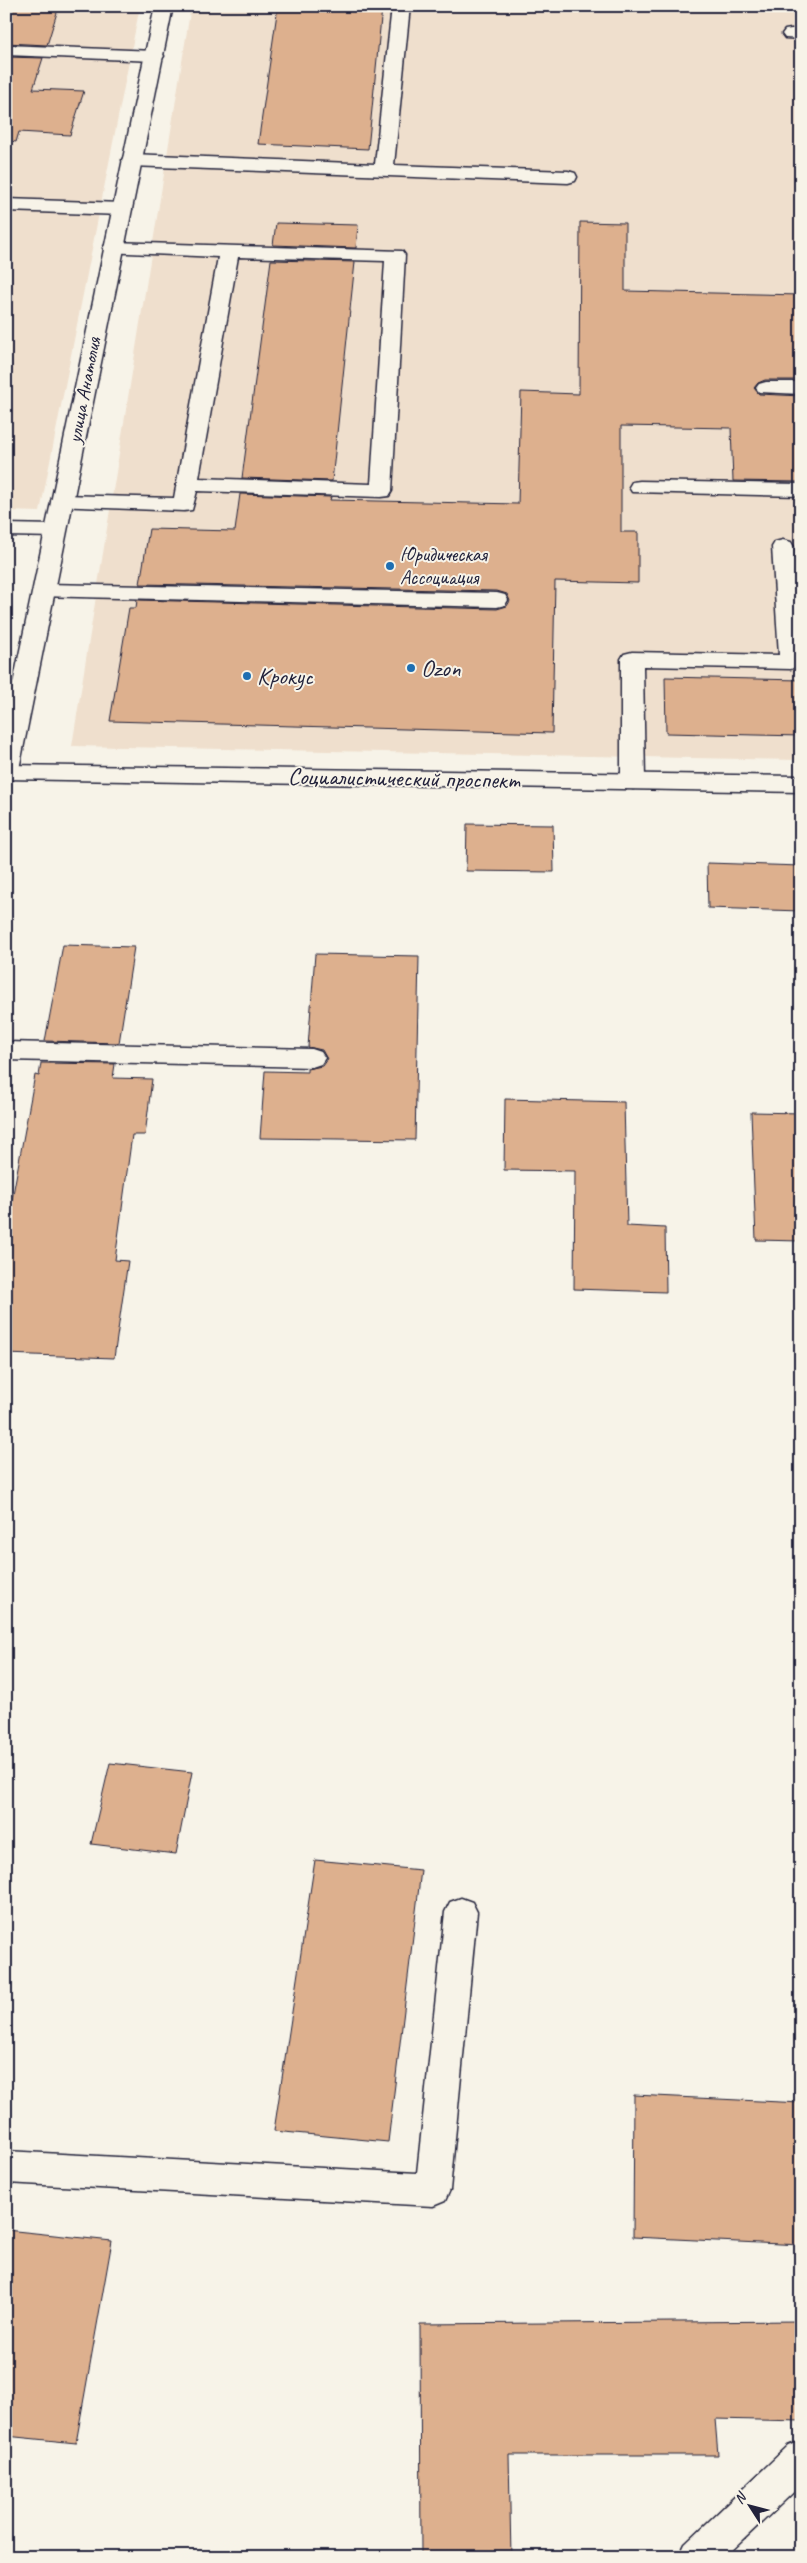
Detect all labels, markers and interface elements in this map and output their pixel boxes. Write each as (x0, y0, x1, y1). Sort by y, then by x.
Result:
street label: улица Анатолия (61, 334, 107, 446)
place label: Юридическая Ассоциация (400, 542, 488, 590)
marker: Юридическая Ассоциация (384, 560, 396, 572)
place label: Ozon (421, 653, 461, 683)
place label: Крокус (257, 661, 314, 691)
marker: Ozon (405, 662, 417, 674)
marker: Крокус (241, 670, 253, 682)
street label: Социалистический проспект (288, 761, 521, 795)
north arrow (724, 2480, 774, 2530)
text: N (730, 2488, 751, 2507)

